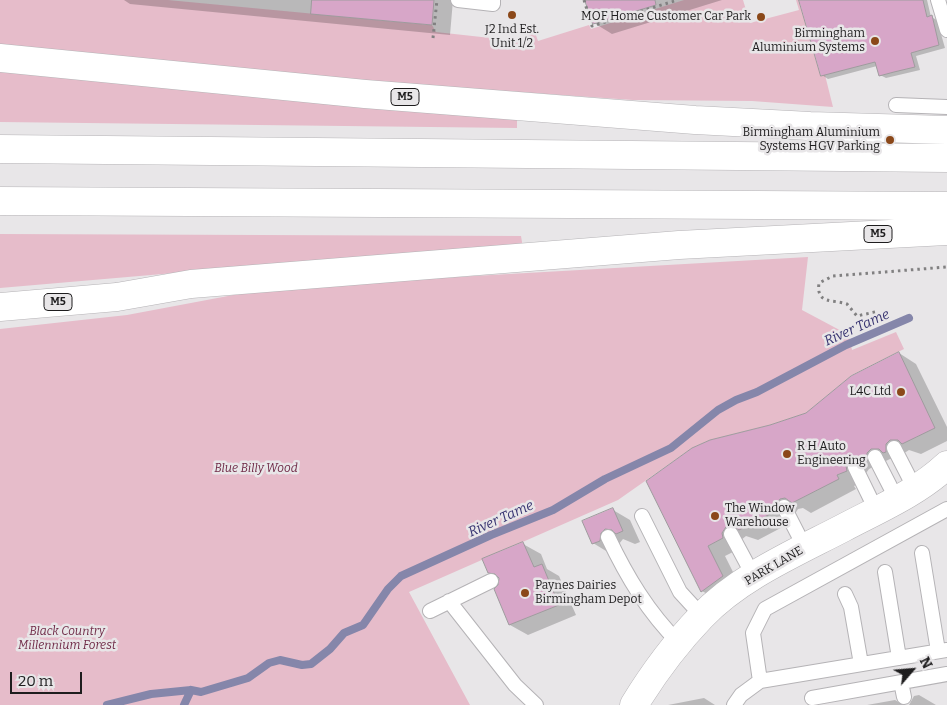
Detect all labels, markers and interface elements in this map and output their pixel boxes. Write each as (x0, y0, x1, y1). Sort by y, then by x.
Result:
marker: J2 Ind Est. Unit 1/2 (506, 9, 518, 21)
place label: MOF Home Customer Car Park (581, 10, 751, 24)
marker: MOF Home Customer Car Park (755, 11, 767, 23)
place label: J2 Ind Est. Unit 1/2 (485, 23, 539, 51)
place label: Birmingham Aluminium Systems (752, 27, 865, 55)
marker: Birmingham Aluminium Systems (869, 35, 881, 47)
road number: M5 (391, 88, 419, 105)
place label: Birmingham Aluminium Systems HGV Parking (742, 126, 880, 154)
marker: Birmingham Aluminium Systems HGV Parking (884, 134, 896, 146)
road number: M5 (864, 225, 892, 242)
road number: M5 (44, 294, 72, 310)
water label: River Tame (822, 306, 892, 350)
place label: L4C Ltd (850, 385, 891, 399)
marker: L4C Ltd (895, 386, 907, 398)
place label: R H Auto Engineering (797, 440, 866, 468)
marker: R H Auto Engineering (781, 448, 793, 460)
park label: Blue Billy Wood (214, 462, 298, 476)
water label: River Tame (466, 497, 536, 541)
place label: The Window Warehouse (725, 502, 795, 530)
marker: The Window Warehouse (709, 510, 721, 522)
street label: PARK LANE (742, 544, 806, 588)
place label: Paynes Dairies Birmingham Depot (535, 579, 642, 607)
marker: Paynes Dairies Birmingham Depot (519, 587, 531, 599)
park label: Black Country Millennium Forest (18, 625, 116, 653)
north arrow (887, 645, 937, 695)
text: N (916, 654, 936, 672)
scale bar (12, 662, 85, 694)
text: 20 m (18, 672, 53, 690)

